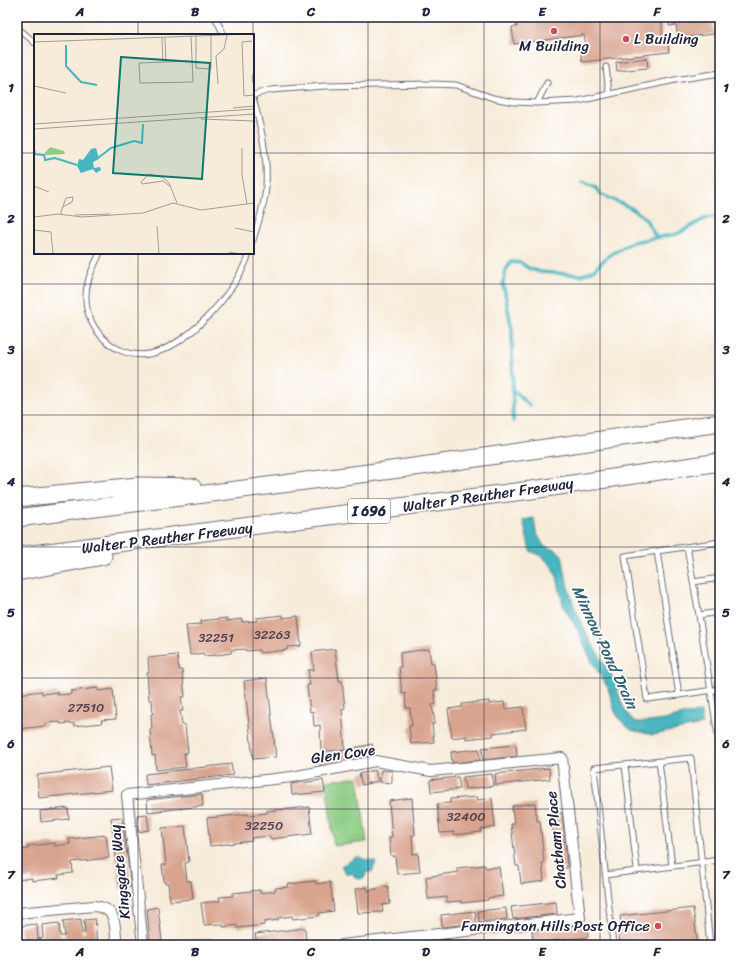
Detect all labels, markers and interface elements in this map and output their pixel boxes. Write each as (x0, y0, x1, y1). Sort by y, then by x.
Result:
text: A (75, 0, 84, 23)
text: B (191, 0, 200, 23)
text: C (306, 0, 316, 23)
text: D (422, 0, 430, 23)
text: E (538, 0, 547, 23)
text: F (652, 0, 661, 23)
marker: M Building (549, 26, 559, 36)
place label: L Building (634, 26, 699, 52)
place label: M Building (519, 33, 589, 59)
inset map (34, 34, 254, 254)
marker: L Building (621, 34, 631, 44)
text: 1 (8, 76, 14, 99)
text: 1 (723, 76, 729, 99)
text: 2 (6, 207, 15, 230)
text: 2 (721, 207, 730, 230)
text: 3 (6, 338, 15, 361)
text: 3 (721, 338, 730, 361)
text: 4 (6, 470, 16, 493)
street label: Walter P Reuther Freeway (401, 470, 575, 520)
text: 4 (721, 470, 731, 493)
road number: I 696 (348, 499, 390, 523)
street label: Walter P Reuther Freeway (80, 515, 254, 561)
water label: Minnow Pond Drain (564, 580, 647, 716)
text: 5 (7, 601, 15, 624)
text: 5 (722, 601, 730, 624)
house number: 32263 (254, 623, 290, 646)
house number: 32251 (198, 626, 234, 649)
house number: 27510 (68, 696, 104, 719)
text: 6 (6, 732, 15, 755)
text: 6 (721, 732, 730, 755)
street label: Glen Cove (309, 737, 377, 771)
street label: Chatham Place (538, 790, 574, 890)
house number: 32400 (446, 805, 486, 828)
house number: 32250 (245, 814, 283, 837)
street label: Kingsgate Way (102, 823, 138, 920)
text: 7 (7, 863, 16, 886)
text: 7 (722, 863, 731, 886)
place label: Farmington Hills Post Office (461, 913, 650, 939)
marker: Farmington Hills Post Office (653, 921, 663, 931)
text: A (75, 940, 84, 962)
text: B (191, 940, 200, 962)
text: C (306, 940, 316, 962)
text: D (422, 940, 430, 962)
text: E (538, 940, 547, 962)
text: F (652, 940, 661, 962)

